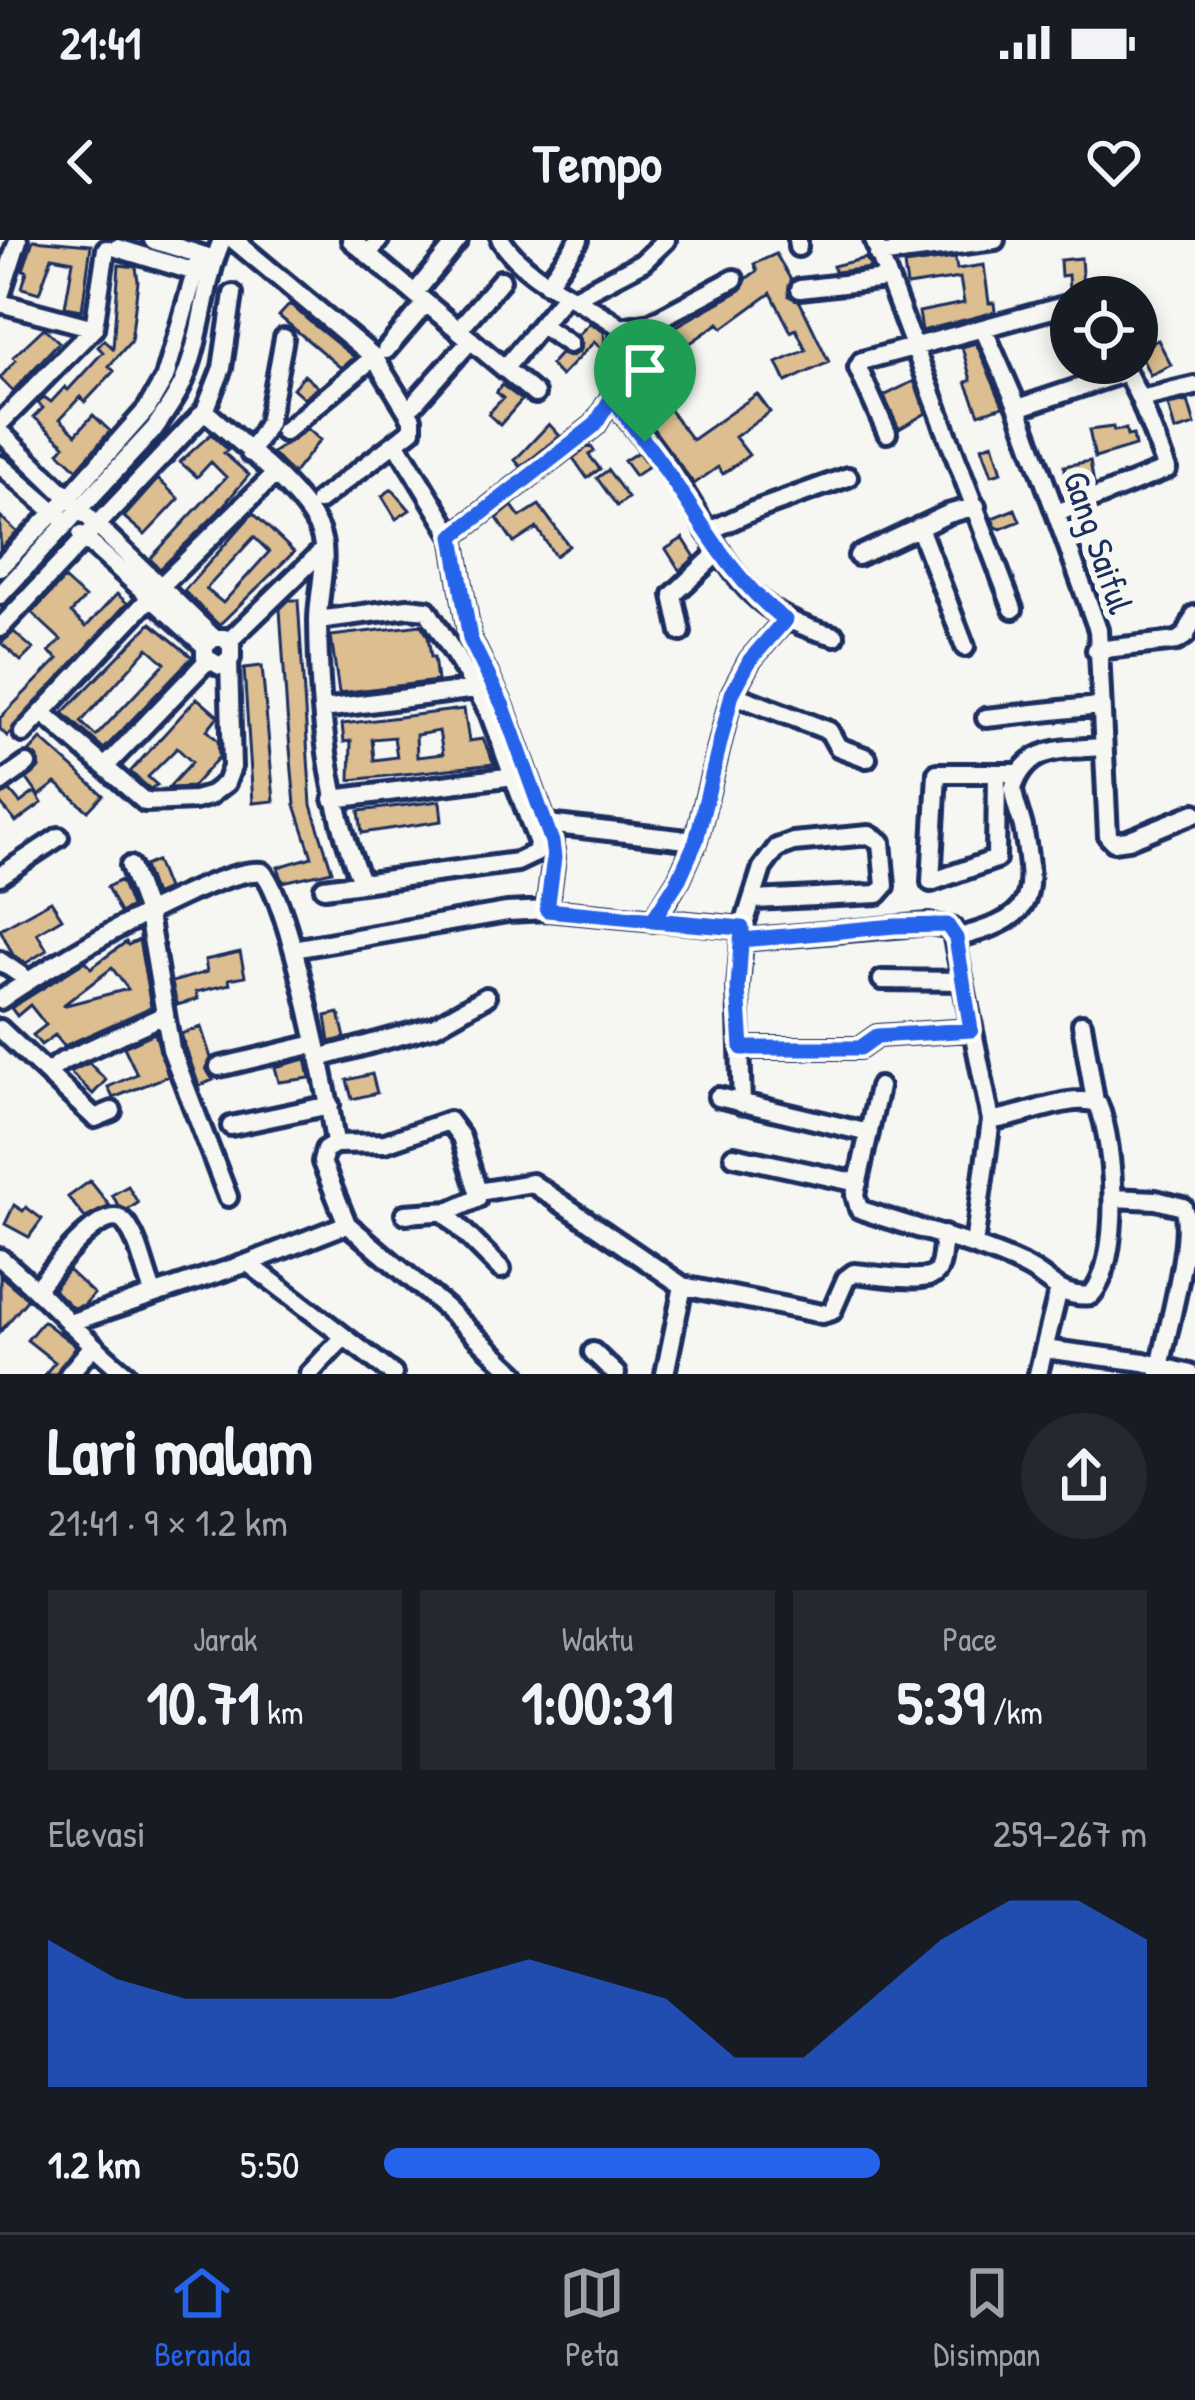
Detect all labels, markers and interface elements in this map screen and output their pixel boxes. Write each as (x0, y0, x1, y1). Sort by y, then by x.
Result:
text: 21:41 (60, 12, 141, 73)
text: Tempo (533, 126, 662, 199)
icon: back (48, 129, 114, 195)
icon: heart (1081, 129, 1147, 195)
map controls (1050, 276, 1158, 384)
button: locate (1050, 276, 1158, 384)
pin (594, 319, 696, 442)
icon: arrive (612, 337, 678, 403)
street label: Gang Saiful (1052, 464, 1147, 620)
text: Lari malam (48, 1405, 313, 1495)
button: share (1021, 1413, 1147, 1539)
text: 21:41 · 9 × 1.2 km (48, 1495, 288, 1548)
text: Jarak (193, 1617, 257, 1661)
text: Waktu (562, 1617, 633, 1661)
text: Pace (942, 1617, 997, 1661)
text: 10.71 (147, 1661, 260, 1743)
text: 1:00:31 (521, 1661, 674, 1743)
text: 5:39 (897, 1661, 985, 1743)
text: km (260, 1690, 304, 1734)
text: /km (985, 1690, 1043, 1734)
text: Elevasi (48, 1806, 146, 1859)
text: 259–267 m (993, 1806, 1147, 1859)
text: 1.2 km (48, 2137, 140, 2190)
text: 5:50 (240, 2137, 300, 2190)
tab: Beranda (154, 2260, 250, 2376)
tab: Peta (559, 2260, 625, 2376)
tab: Disimpan (933, 2260, 1041, 2376)

